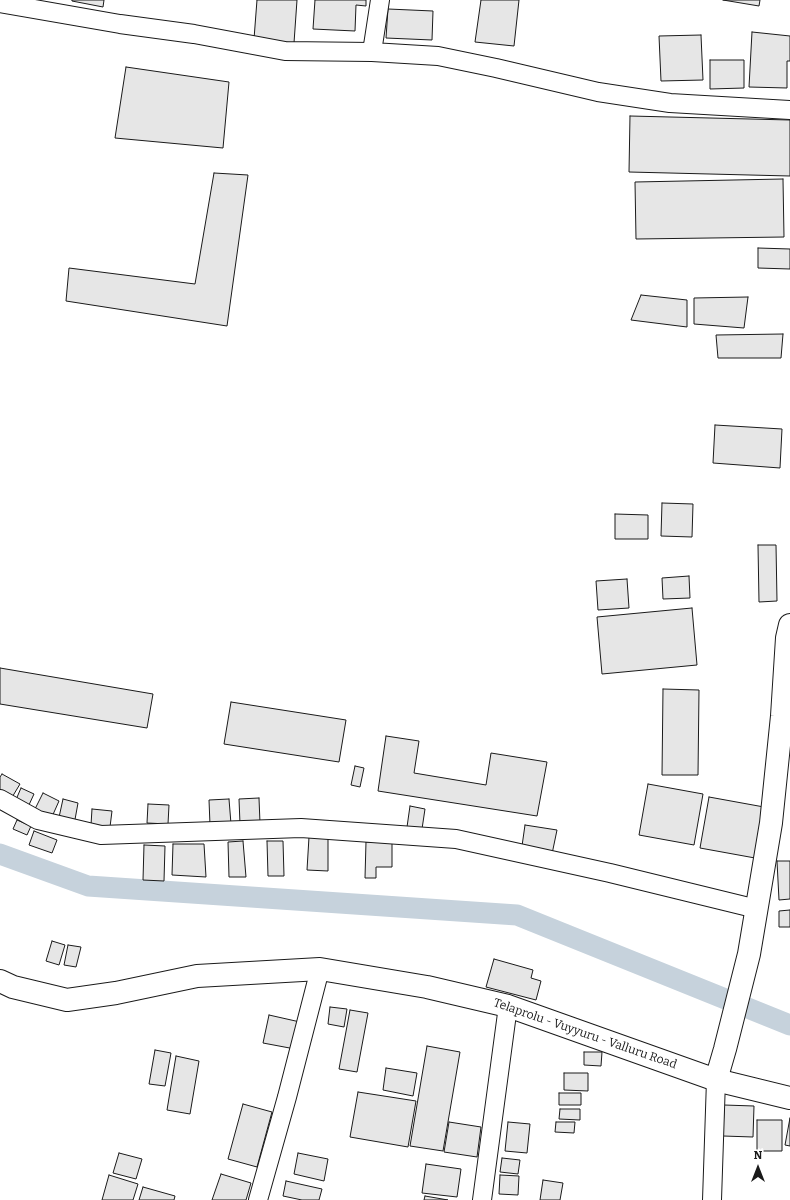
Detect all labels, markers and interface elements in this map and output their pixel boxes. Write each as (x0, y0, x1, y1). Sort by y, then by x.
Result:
street label: Telaprolu - Vuyyuru - Valluru Road (491, 996, 679, 1072)
north arrow (738, 1148, 778, 1188)
text: N (754, 1149, 762, 1162)

